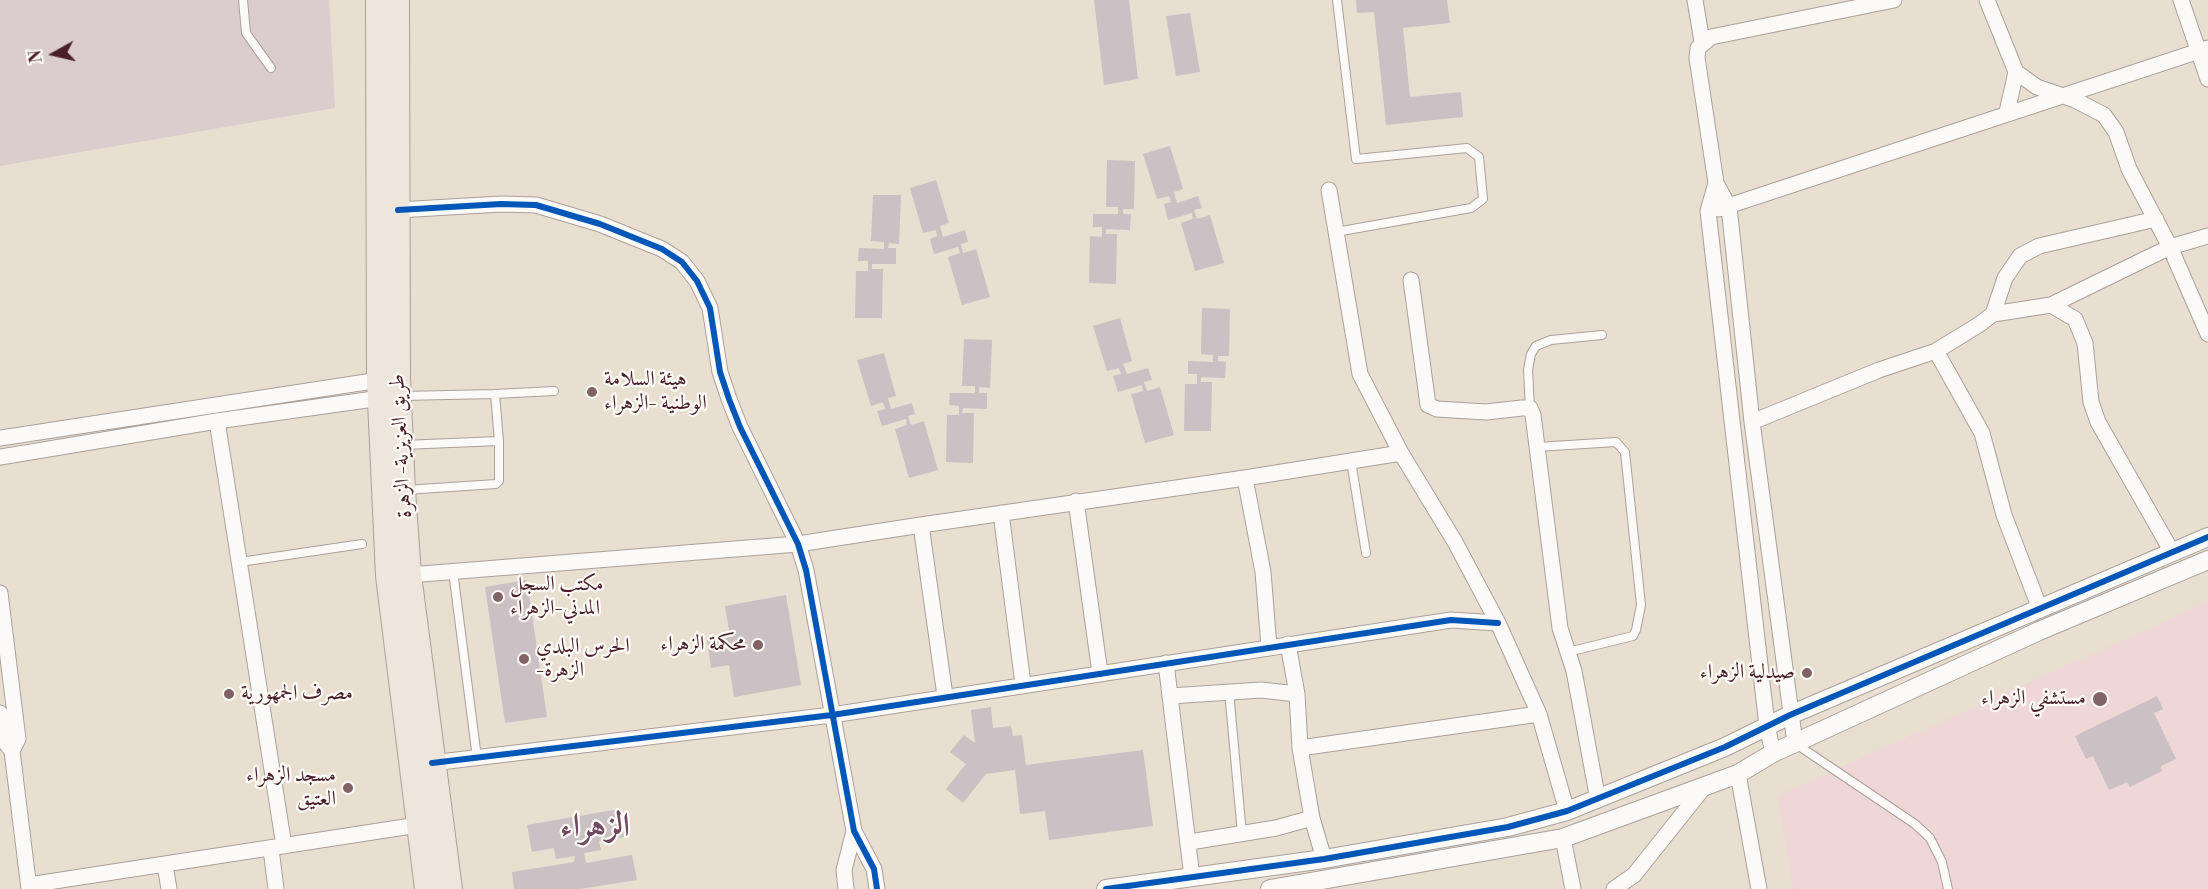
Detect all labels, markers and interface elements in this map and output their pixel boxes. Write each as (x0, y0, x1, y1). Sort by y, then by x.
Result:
north arrow (24, 24, 84, 84)
text: N (25, 49, 47, 64)
place label: هيئة السلامة الوطنية -الزهراء (604, 367, 707, 417)
street label: طريق العزيزية- الزهرة (386, 373, 418, 519)
marker: هيئة السلامة الوطنية -الزهراء (585, 385, 599, 399)
place label: مكتب السجل المدني-الزهراء (510, 572, 603, 622)
marker: مكتب السجل المدني-الزهراء (491, 590, 505, 604)
place label: محكمة الزهراء (660, 632, 746, 658)
place label: الحرس البلدي -الزهرة (536, 634, 630, 684)
marker: محكمة الزهراء (751, 638, 765, 652)
marker: الحرس البلدي -الزهرة (517, 652, 531, 666)
place label: صيدلية الزهراء (1700, 660, 1795, 686)
marker: صيدلية الزهراء (1800, 666, 1814, 680)
place label: مصرف الجمهورية (241, 681, 353, 707)
place label: مستشفي الزهراء (1981, 686, 2086, 712)
marker: مصرف الجمهورية (222, 687, 236, 701)
marker: مستشفي الزهراء (2091, 690, 2109, 708)
place label: مسجد الزهراء العتيق (246, 763, 336, 813)
marker: مسجد الزهراء العتيق (341, 781, 355, 795)
district label: الزهراء (560, 808, 630, 848)

